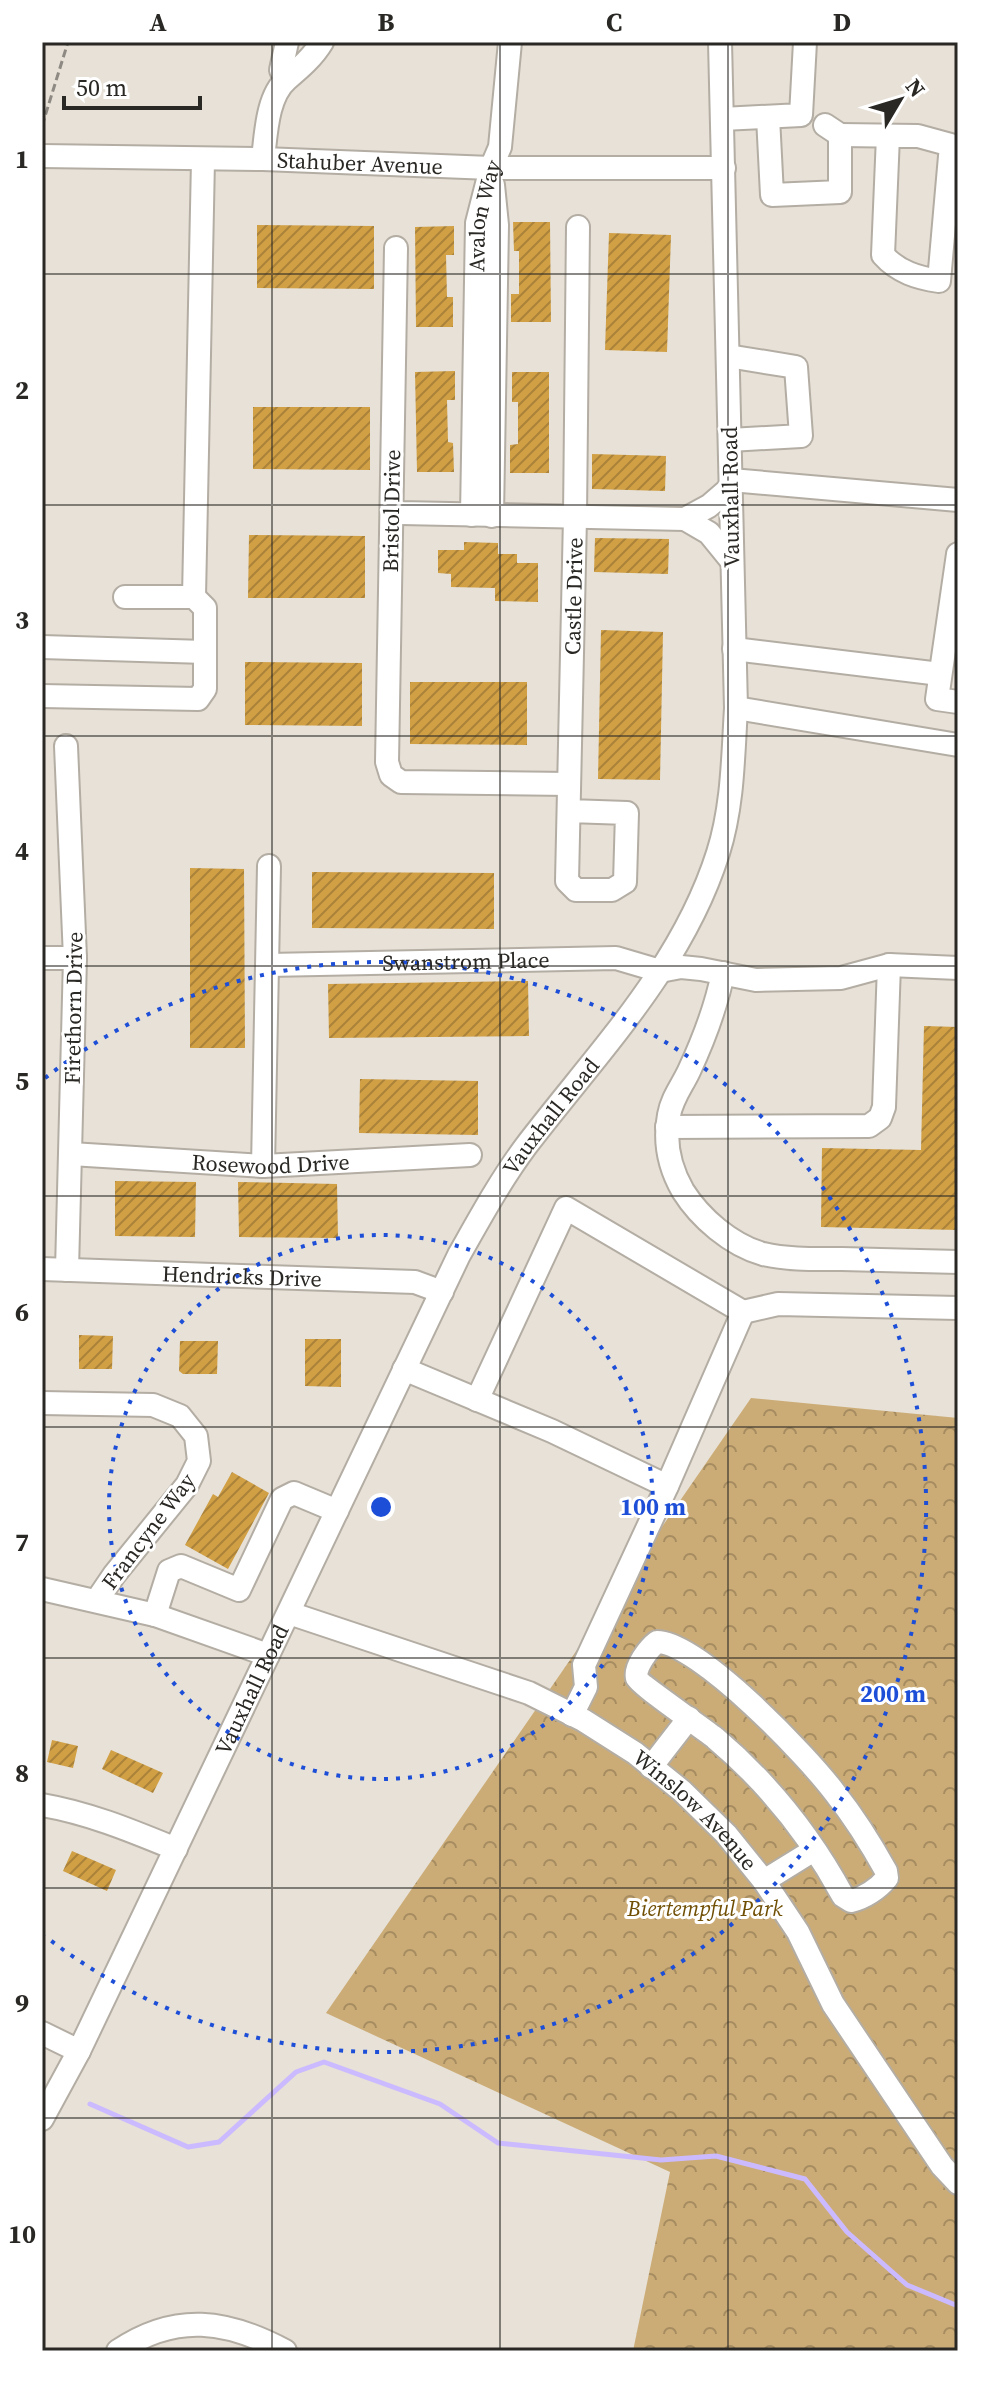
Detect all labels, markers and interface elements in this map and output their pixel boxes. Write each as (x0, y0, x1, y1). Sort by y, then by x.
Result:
text: A (149, 4, 167, 40)
text: B (378, 4, 395, 40)
text: C (606, 4, 622, 40)
text: D (833, 4, 851, 40)
scale bar (64, 60, 200, 110)
north arrow (860, 60, 940, 140)
text: 50 m (76, 71, 127, 104)
text: N (899, 72, 933, 103)
text: 1 (15, 141, 29, 177)
street label: Stahuber Avenue (276, 145, 443, 181)
street label: Avalon Way (461, 154, 508, 272)
text: 2 (15, 372, 29, 408)
street label: Vauxhall Road (714, 426, 746, 568)
street label: Bristol Drive (375, 449, 407, 573)
street label: Castle Drive (557, 537, 590, 655)
text: 3 (15, 602, 29, 638)
text: 4 (15, 833, 29, 869)
street label: Firethorn Drive (57, 931, 89, 1085)
street label: Swanstrom Place (382, 944, 550, 978)
street label: Vauxhall Road (495, 1051, 606, 1181)
text: 5 (15, 1063, 29, 1099)
street label: Rosewood Drive (191, 1146, 350, 1181)
street label: Hendricks Drive (161, 1258, 322, 1294)
text: 6 (15, 1294, 29, 1330)
street label: Francyne Way (94, 1466, 202, 1595)
text: 100 m (620, 1490, 686, 1523)
centre of rings (367, 1493, 395, 1521)
text: 7 (15, 1524, 29, 1560)
street label: Vauxhall Road (208, 1619, 296, 1760)
text: 200 m (860, 1677, 926, 1710)
street label: Winslow Avenue (627, 1742, 764, 1876)
text: 8 (15, 1755, 29, 1791)
park label: Biertempful Park (626, 1893, 783, 1923)
text: 9 (15, 1985, 29, 2021)
text: 10 (8, 2216, 36, 2252)

